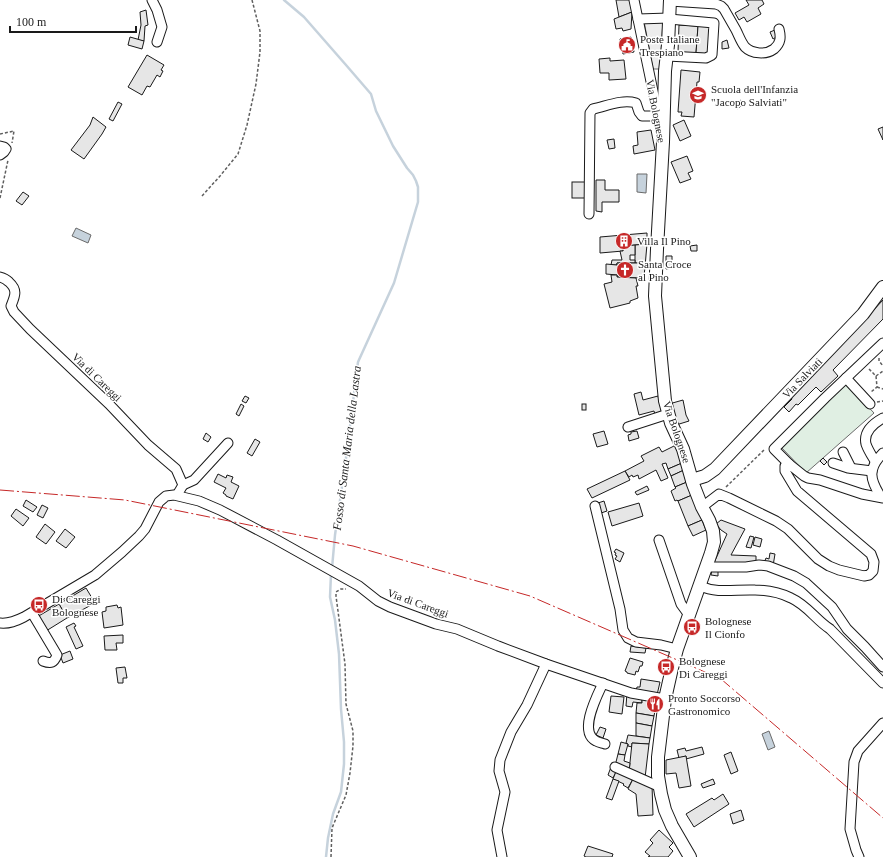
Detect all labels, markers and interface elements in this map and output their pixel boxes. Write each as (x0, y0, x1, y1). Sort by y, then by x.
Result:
scale bar (10, 8, 136, 34)
text: 100 m (16, 15, 47, 29)
place label: Poste Italiane Trespiano (640, 33, 700, 58)
public building icon: Poste Italiane Trespiano (617, 35, 637, 55)
street label: Via Bolognese (644, 78, 668, 144)
place label: Scuola dell'Infanzia "Jacopo Salviati" (711, 83, 798, 108)
school or university icon: Scuola dell'Infanzia "Jacopo Salviati" (688, 85, 708, 105)
building icon: Villa Il Pino (614, 231, 634, 251)
place label: Villa Il Pino (637, 235, 691, 247)
place label: Santa Croce al Pino (638, 258, 692, 283)
church icon: Santa Croce al Pino (615, 260, 635, 280)
street label: Via di Careggi (70, 350, 124, 404)
street label: Via Salviati (780, 355, 824, 401)
water label: Fosso di Santa Maria della Lastra (330, 365, 364, 532)
street label: Via Bolognese (661, 400, 693, 465)
street label: Via di Careggi (386, 586, 450, 620)
place label: Di Careggi Bolognese (52, 593, 101, 618)
bus stop icon: Di Careggi Bolognese (29, 595, 49, 615)
place label: Bolognese Il Cionfo (705, 615, 752, 640)
bus stop icon: Bolognese Il Cionfo (682, 617, 702, 637)
place label: Bolognese Di Careggi (679, 655, 728, 680)
bus stop icon: Bolognese Di Careggi (656, 657, 676, 677)
place label: Pronto Soccorso Gastronomico (668, 692, 741, 717)
restaurant icon: Pronto Soccorso Gastronomico (645, 694, 665, 714)

